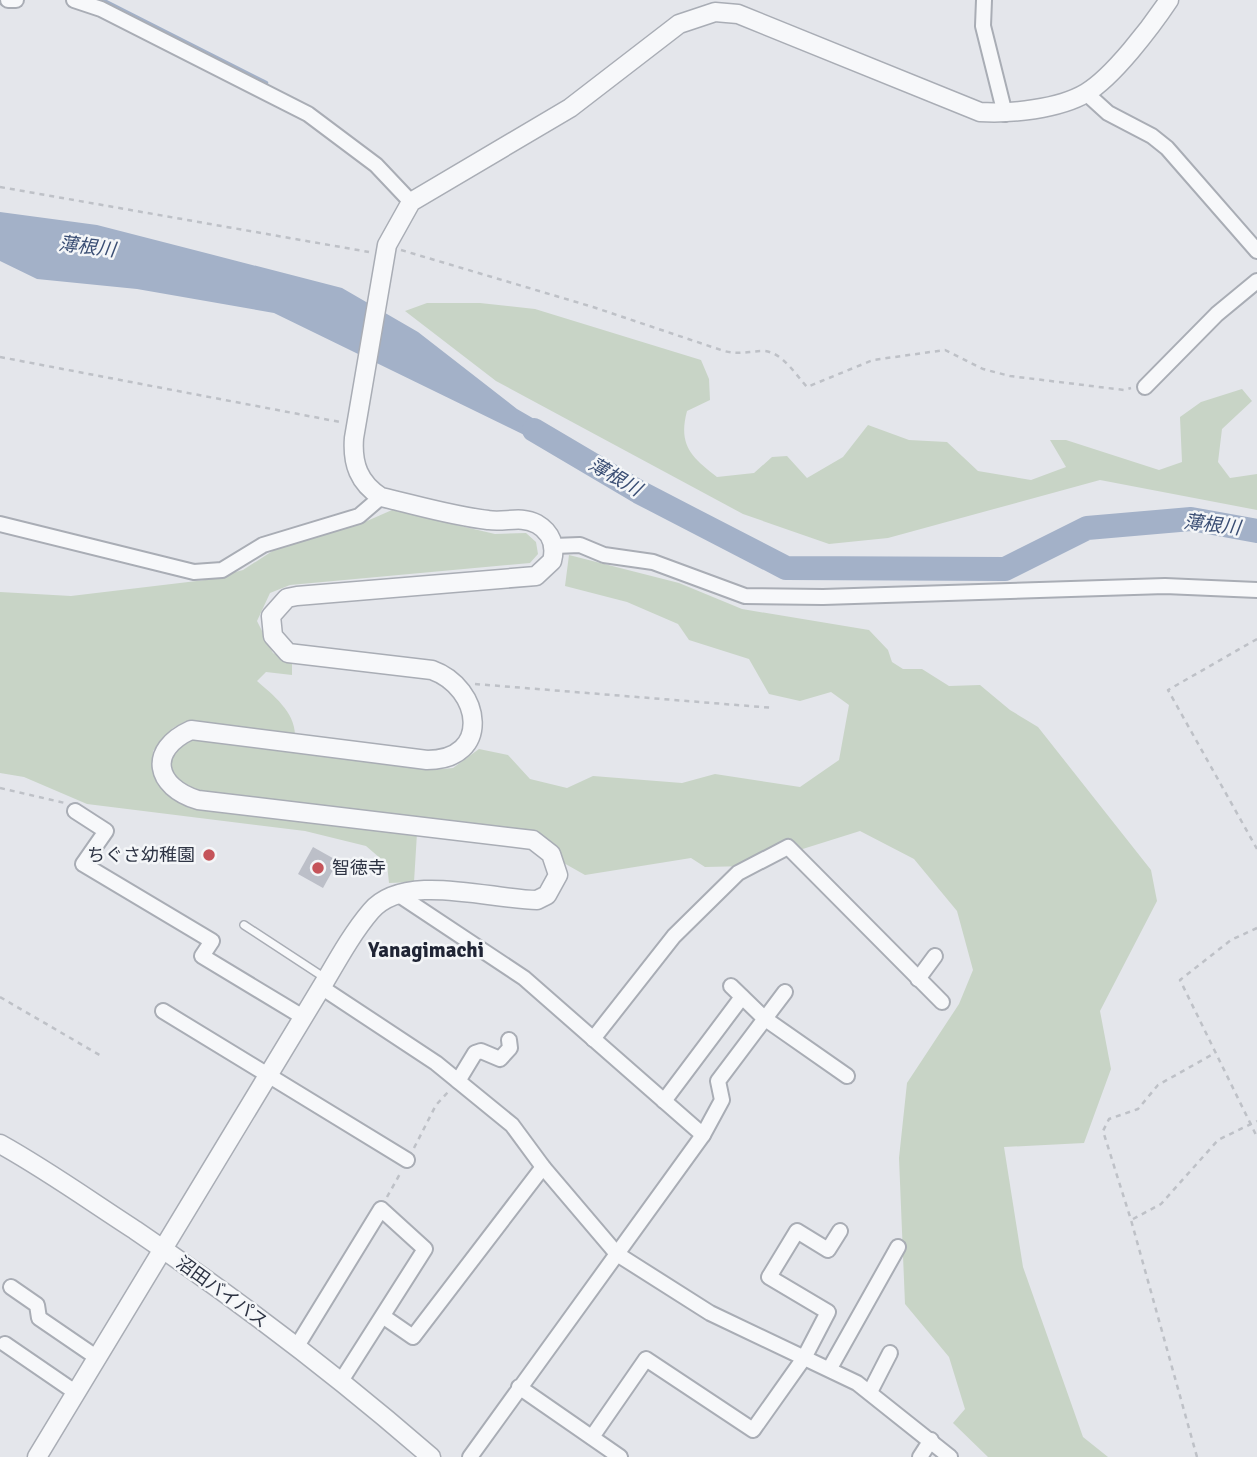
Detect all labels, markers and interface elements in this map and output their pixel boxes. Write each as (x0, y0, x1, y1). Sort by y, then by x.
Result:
water label: 薄根川 (57, 232, 119, 263)
water label: 薄根川 (584, 452, 647, 503)
water label: 薄根川 (1182, 510, 1244, 541)
place label: ちぐさ幼稚園 (87, 844, 195, 866)
marker: ちぐさ幼稚園 (201, 847, 217, 863)
place label: 智徳寺 (332, 857, 386, 879)
marker: 智徳寺 (310, 860, 326, 876)
district label: Yanagimachi (367, 937, 484, 963)
street label: 沼田バイパス (172, 1251, 272, 1333)

